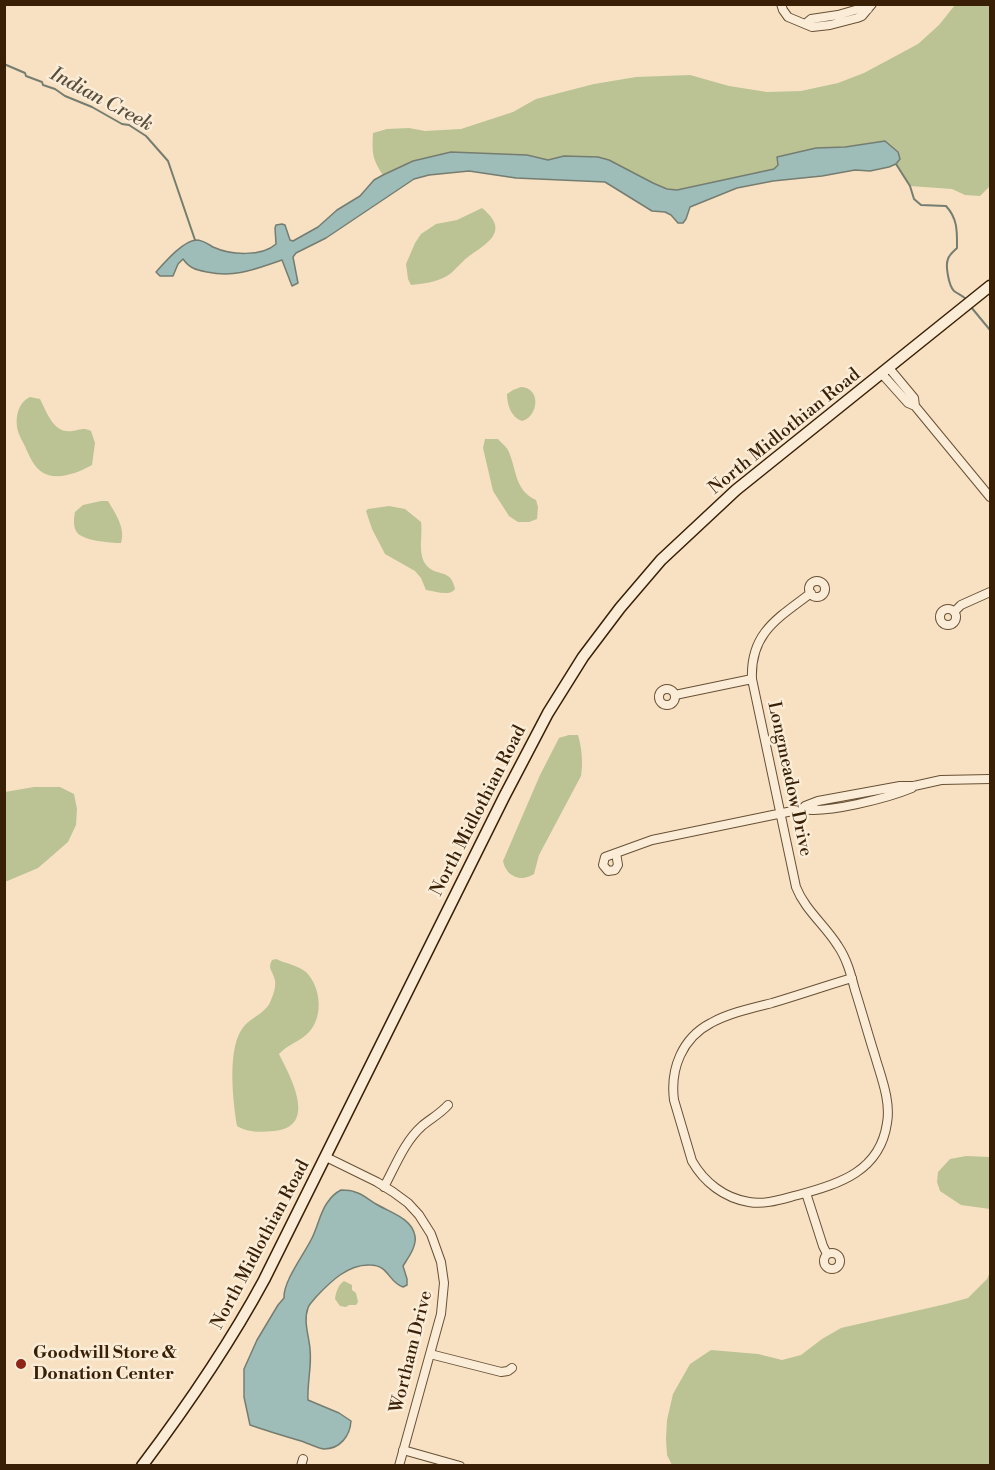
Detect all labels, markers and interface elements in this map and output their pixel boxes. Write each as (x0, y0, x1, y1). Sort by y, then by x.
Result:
water label: Indian Creek (45, 63, 157, 137)
street label: North Midlothian Road (705, 364, 865, 500)
street label: Longmeadow Drive (762, 699, 816, 859)
street label: North Midlothian Road (427, 722, 531, 900)
street label: North Midlothian Road (207, 1157, 315, 1333)
street label: Wortham Drive (386, 1289, 438, 1415)
place label: Goodwill Store & Donation Center (33, 1343, 177, 1386)
marker: Goodwill Store & Donation Center (14, 1357, 28, 1371)

